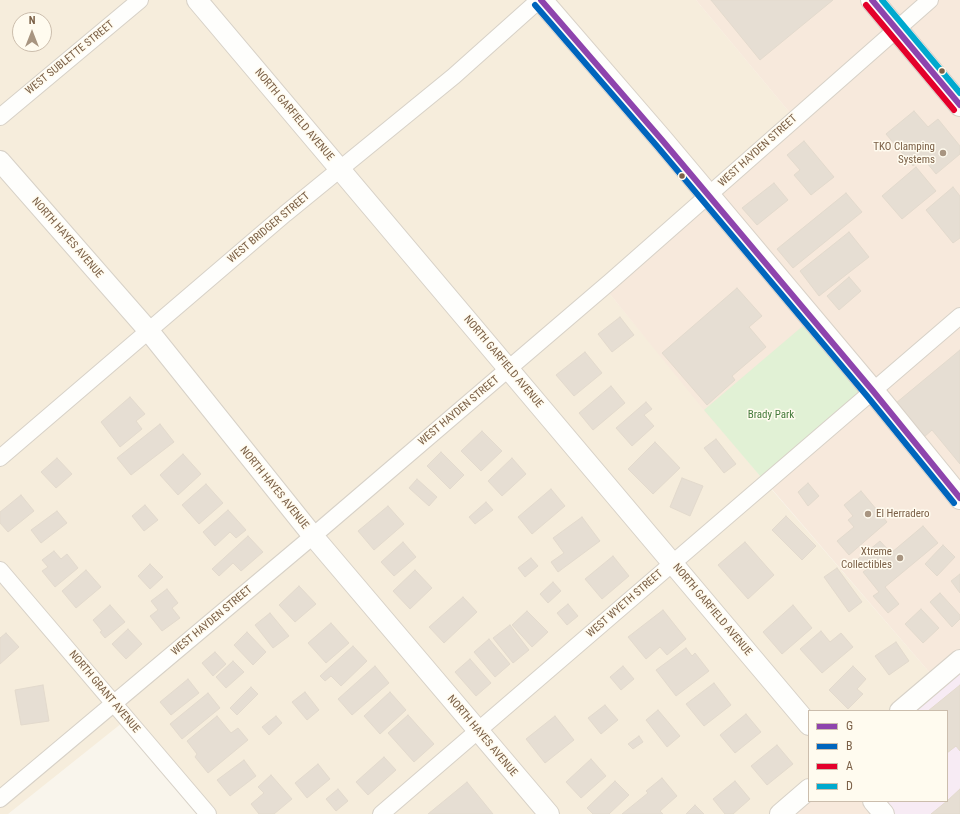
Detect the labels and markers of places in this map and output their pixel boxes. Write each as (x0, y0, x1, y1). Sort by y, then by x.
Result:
unlabelled marker (937, 66, 947, 76)
place label: TKO Clamping Systems (873, 140, 935, 166)
marker: TKO Clamping Systems (938, 148, 948, 158)
unlabelled marker (677, 171, 687, 181)
place label: El Herradero (876, 507, 930, 521)
marker: El Herradero (863, 509, 873, 519)
place label: Xtreme Collectibles (841, 545, 892, 571)
marker: Xtreme Collectibles (895, 553, 905, 563)

